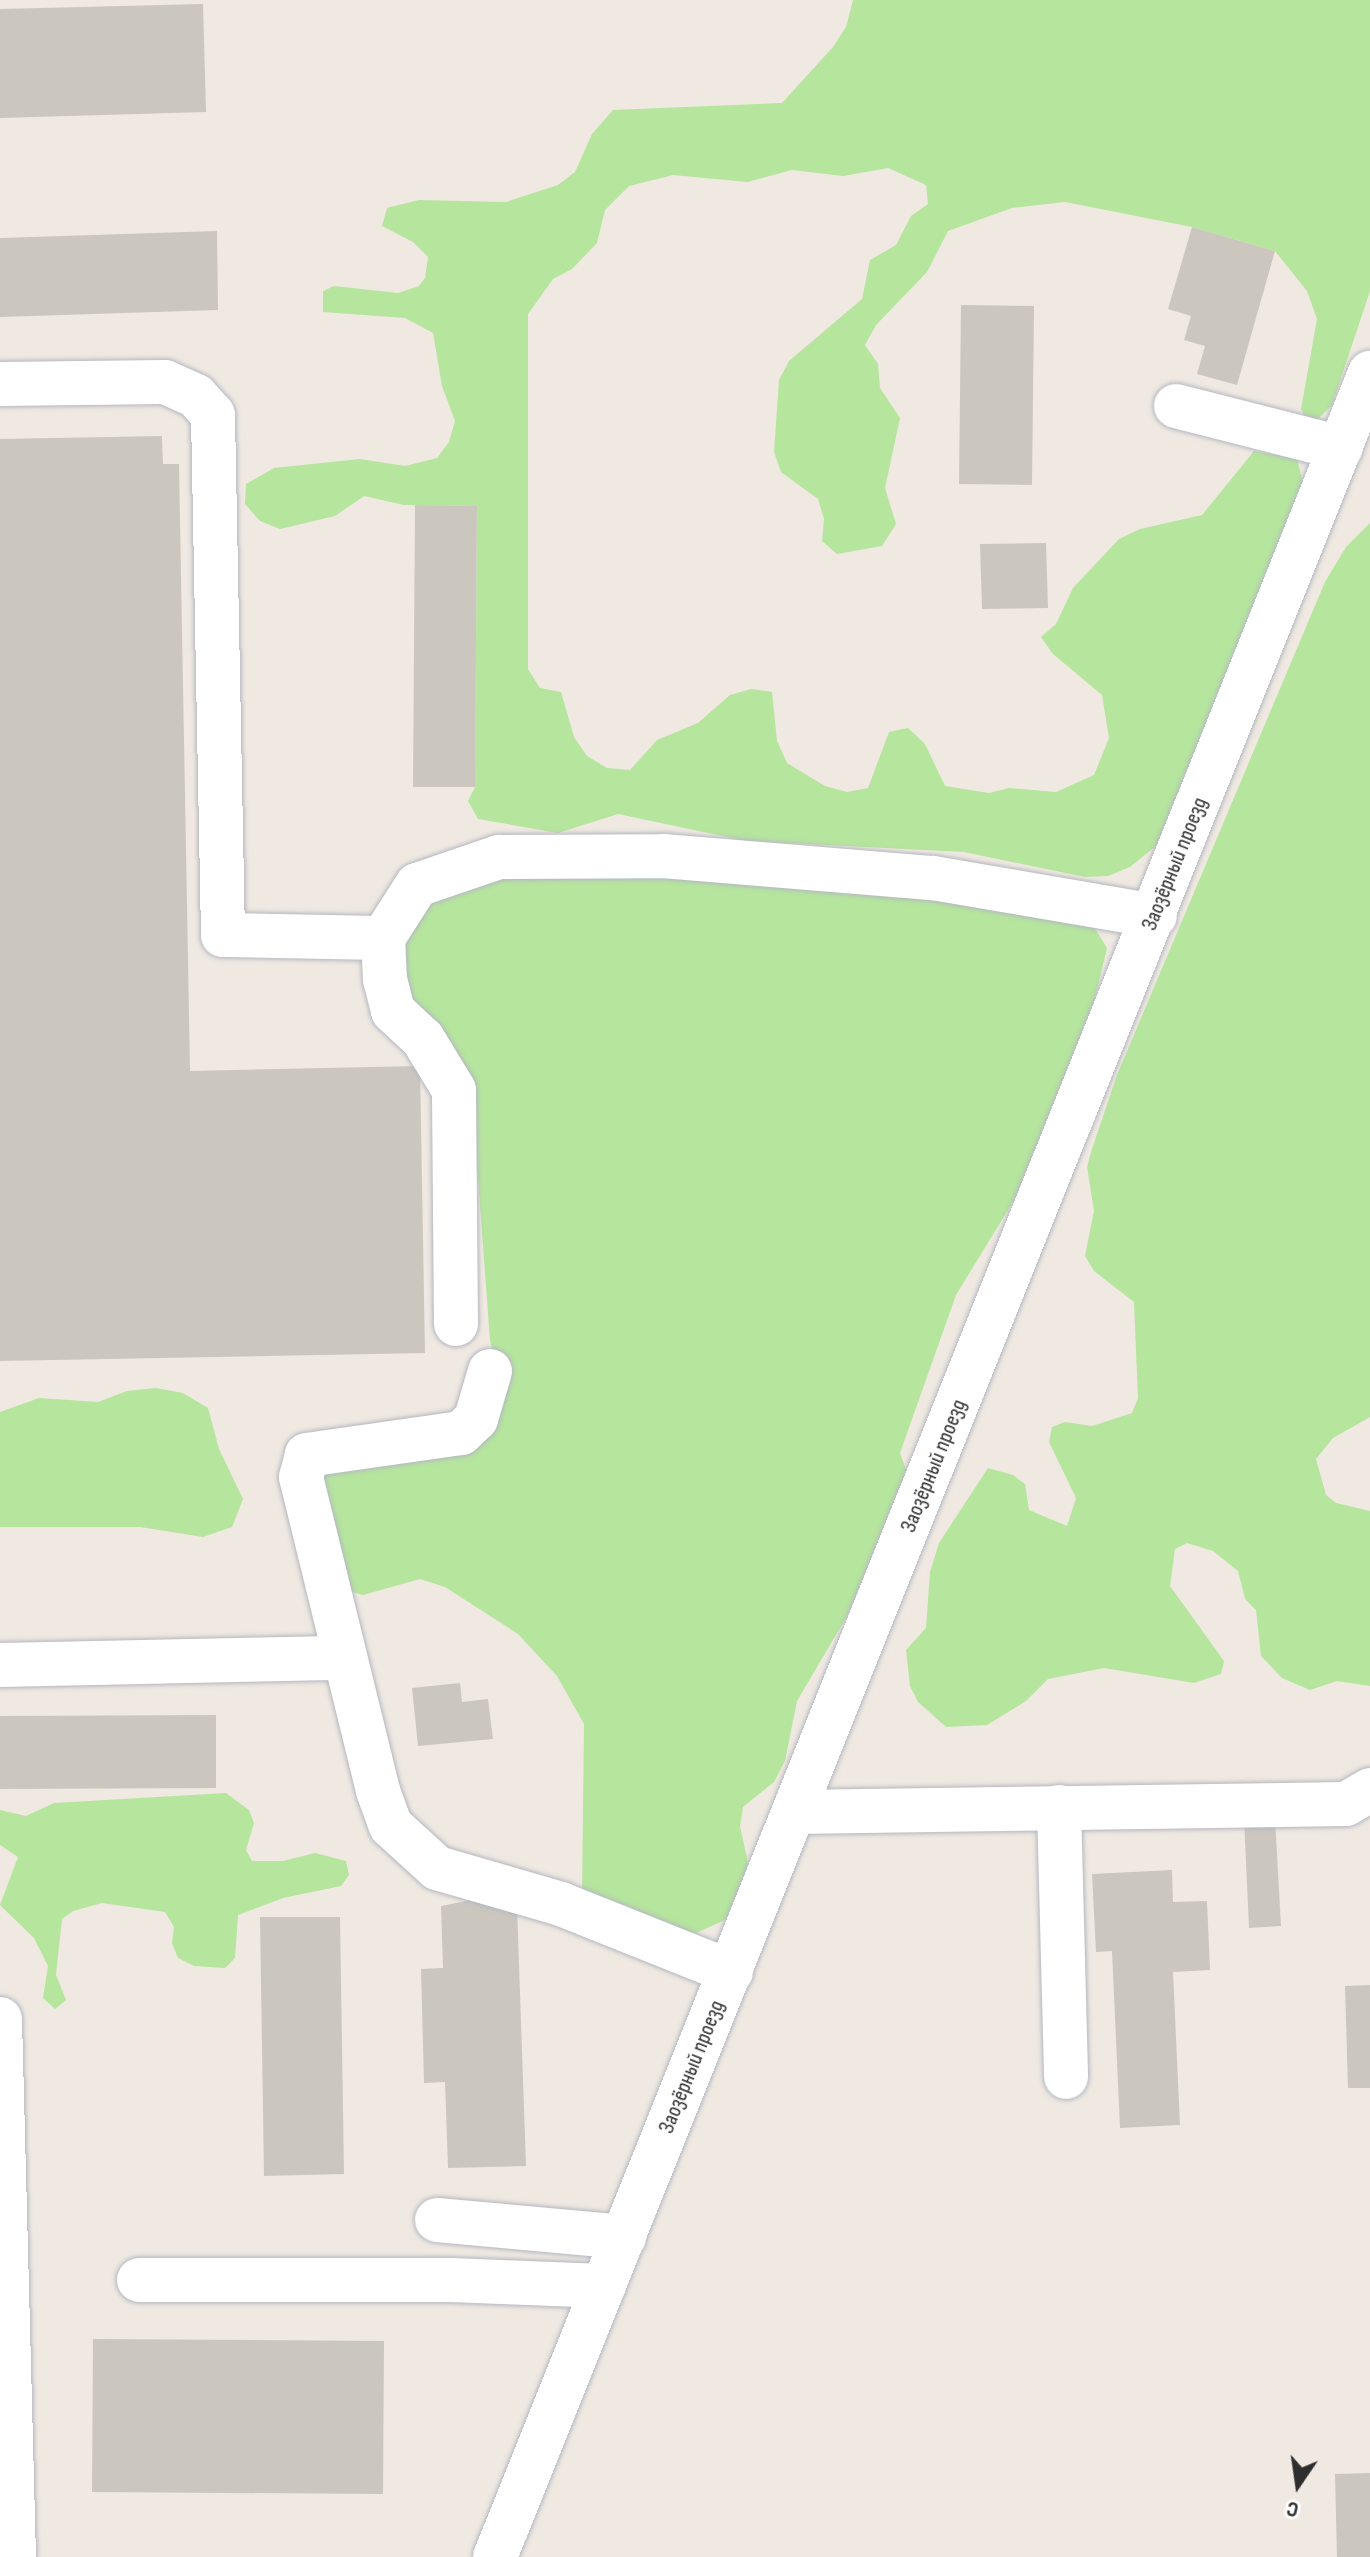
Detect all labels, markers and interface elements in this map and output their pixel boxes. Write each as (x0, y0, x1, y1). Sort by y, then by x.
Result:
street label: Заозёрный проезд (1136, 794, 1214, 934)
street label: Заозёрный проезд (895, 1396, 973, 1536)
street label: Заозёрный проезд (653, 1997, 731, 2137)
north arrow (1258, 2445, 1338, 2525)
text: С (1284, 2494, 1301, 2523)

